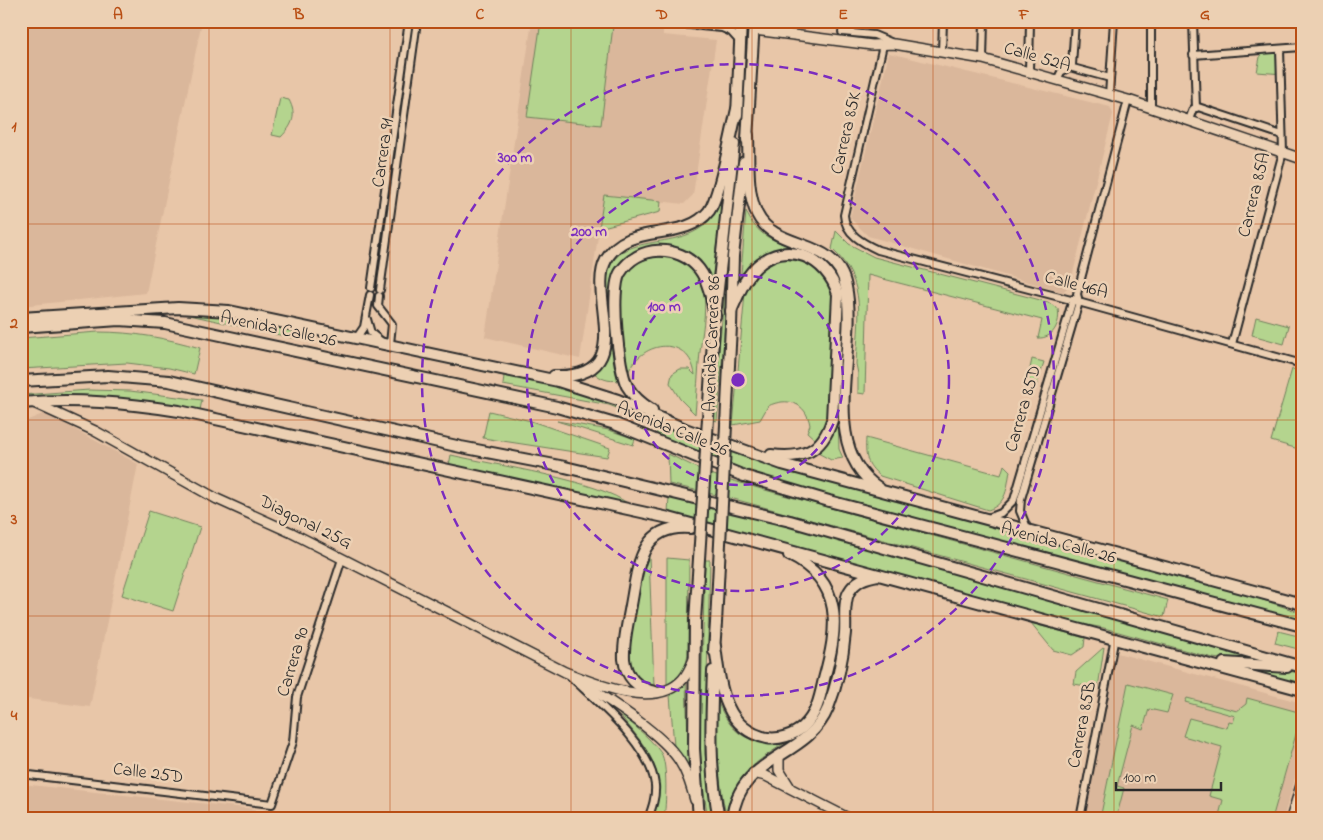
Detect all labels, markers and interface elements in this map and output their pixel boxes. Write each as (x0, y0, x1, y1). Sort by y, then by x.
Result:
text: A (113, 3, 123, 27)
text: B (293, 3, 305, 27)
text: C (476, 3, 485, 27)
text: D (655, 3, 668, 27)
text: E (838, 3, 848, 27)
text: F (1018, 3, 1030, 27)
text: G (1200, 3, 1210, 27)
street label: Calle 52A (1000, 36, 1074, 80)
street label: Carrera 85K (825, 89, 869, 177)
text: 1 (11, 115, 17, 139)
street label: Carrera 91 (366, 116, 402, 189)
text: 300 m (497, 147, 533, 169)
street label: Carrera 85A (1232, 150, 1278, 240)
text: 200 m (570, 221, 607, 243)
street label: Calle 46A (1041, 265, 1111, 307)
street label: Avenida Carrera 86 (698, 275, 728, 413)
text: 100 m (647, 296, 681, 318)
street label: Avenida Calle 26 (218, 305, 339, 355)
text: 2 (9, 312, 18, 336)
street label: Carrera 85D (999, 363, 1049, 455)
centre of rings (729, 371, 747, 389)
street label: Avenida Calle 26 (612, 396, 732, 464)
street label: Diagonal 25G (253, 489, 356, 558)
text: 3 (10, 508, 18, 532)
street label: Avenida Calle 26 (998, 516, 1119, 572)
street label: Carrera 90 (271, 624, 317, 700)
street label: Carrera 85B (1062, 679, 1104, 771)
text: 4 (10, 704, 18, 728)
street label: Calle 25D (111, 757, 185, 791)
scale bar (1116, 760, 1220, 792)
text: 100 m (1123, 767, 1156, 789)

